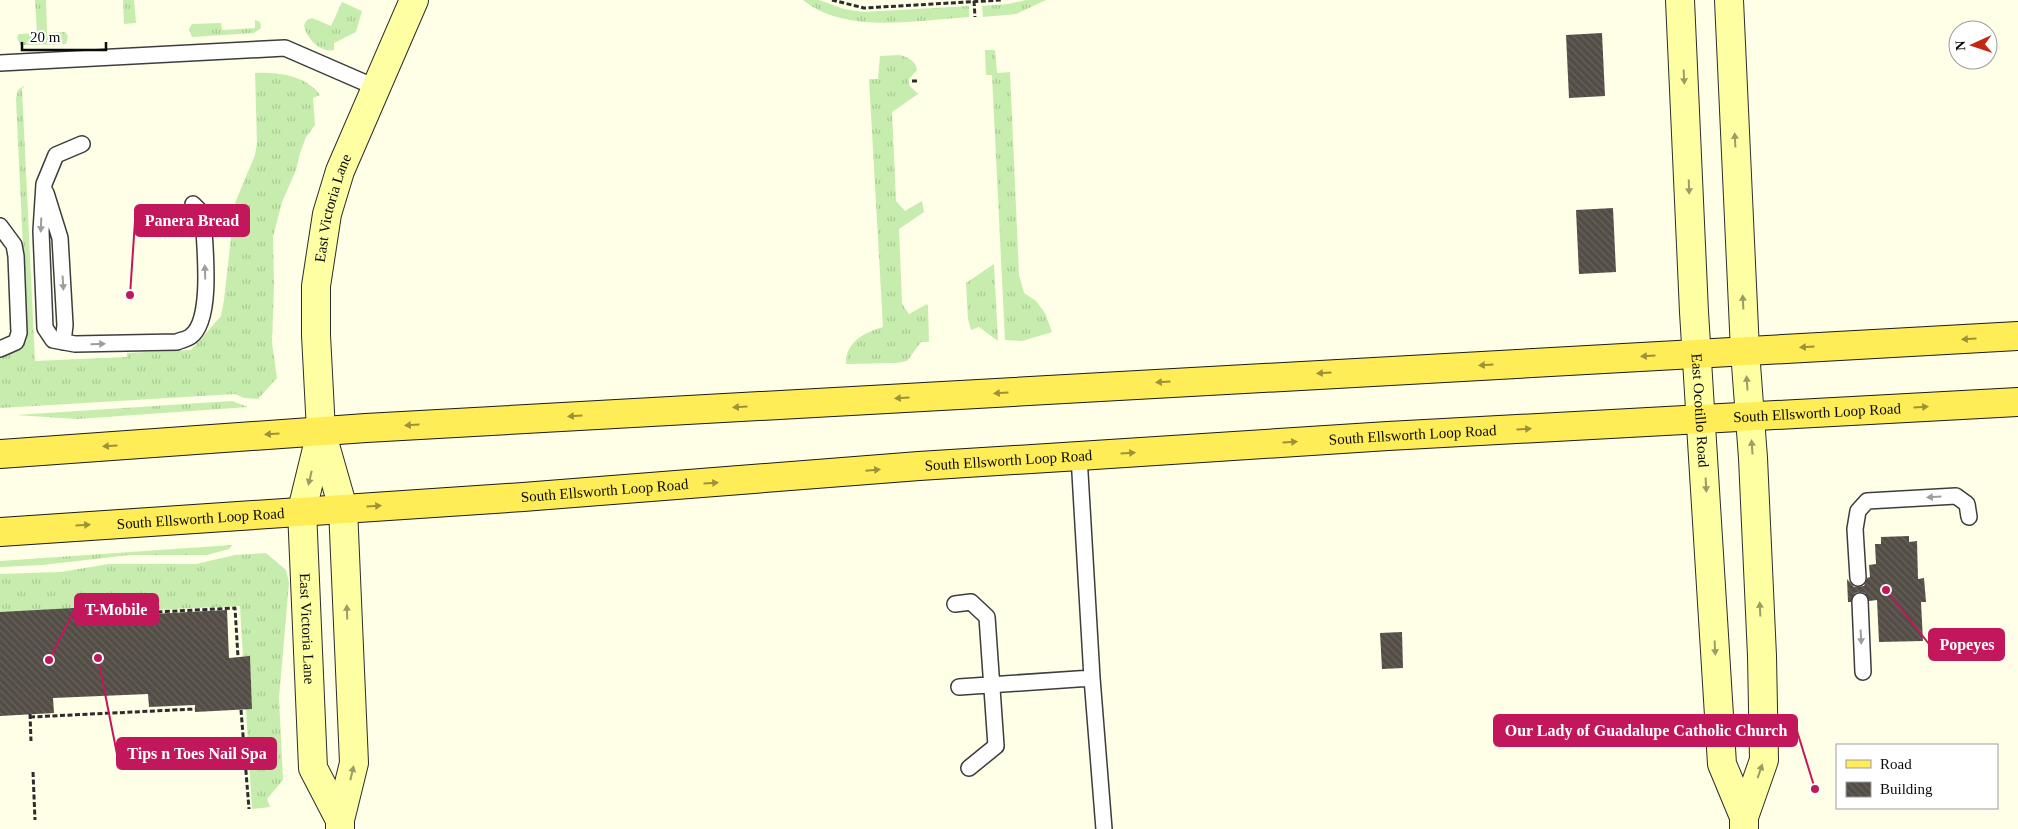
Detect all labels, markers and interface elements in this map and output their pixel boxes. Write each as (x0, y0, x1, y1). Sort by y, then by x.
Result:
scale bar (22, 20, 106, 52)
north arrow (1948, 20, 1998, 70)
text: 20 m (30, 29, 61, 45)
text: N (1953, 40, 1968, 51)
one-way arrow (1680, 70, 1688, 86)
one-way arrow (1731, 131, 1739, 147)
street label: East Victoria Lane (312, 151, 355, 263)
one-way arrow (1685, 180, 1693, 196)
callout: Panera Bread (135, 205, 249, 236)
text: Panera Bread (145, 212, 239, 229)
one-way arrow (37, 217, 45, 233)
one-way arrow (200, 264, 208, 280)
one-way arrow (59, 275, 67, 291)
one-way arrow (1738, 294, 1746, 310)
one-way arrow (1961, 335, 1977, 343)
one-way arrow (90, 339, 106, 347)
one-way arrow (1799, 344, 1815, 352)
one-way arrow (1640, 353, 1656, 361)
street label: East Ocotillo Road (1689, 353, 1712, 469)
one-way arrow (1478, 361, 1494, 369)
one-way arrow (1316, 370, 1332, 378)
one-way arrow (1743, 375, 1751, 391)
one-way arrow (1155, 379, 1171, 387)
one-way arrow (993, 389, 1009, 397)
one-way arrow (894, 395, 910, 403)
street label: South Ellsworth Loop Road (1733, 400, 1902, 425)
one-way arrow (732, 403, 748, 411)
one-way arrow (1913, 403, 1929, 411)
one-way arrow (566, 412, 582, 420)
one-way arrow (404, 421, 420, 429)
street label: South Ellsworth Loop Road (1328, 422, 1497, 448)
one-way arrow (1517, 425, 1533, 433)
one-way arrow (264, 430, 280, 438)
one-way arrow (1282, 438, 1298, 446)
one-way arrow (1747, 439, 1755, 455)
one-way arrow (102, 442, 118, 450)
street label: South Ellsworth Loop Road (924, 447, 1093, 474)
one-way arrow (1120, 448, 1136, 456)
one-way arrow (865, 466, 881, 474)
one-way arrow (306, 471, 314, 486)
street label: South Ellsworth Loop Road (520, 476, 689, 505)
one-way arrow (1702, 478, 1710, 494)
one-way arrow (703, 479, 719, 487)
one-way arrow (1926, 493, 1942, 501)
one-way arrow (366, 501, 382, 509)
street label: South Ellsworth Loop Road (116, 505, 285, 532)
one-way arrow (76, 521, 92, 529)
street label: East Victoria Lane (297, 573, 317, 685)
callout: T-Mobile (75, 594, 158, 625)
text: T-Mobile (85, 601, 147, 618)
one-way arrow (1755, 601, 1763, 617)
one-way arrow (342, 603, 350, 619)
one-way arrow (1858, 629, 1866, 645)
callout: Popeyes (1929, 629, 2004, 660)
text: Popeyes (1939, 636, 1995, 654)
one-way arrow (1711, 640, 1719, 656)
callout: Our Lady of Guadalupe Catholic Church (1494, 715, 1797, 746)
text: Our Lady of Guadalupe Catholic Church (1505, 722, 1787, 740)
callout: Tips n Toes Nail Spa (117, 738, 276, 769)
legend (1836, 744, 1998, 809)
text: Tips n Toes Nail Spa (127, 745, 267, 763)
text: Road (1880, 756, 1912, 772)
one-way arrow (1756, 763, 1764, 778)
one-way arrow (348, 765, 356, 780)
text: Building (1880, 781, 1933, 797)

